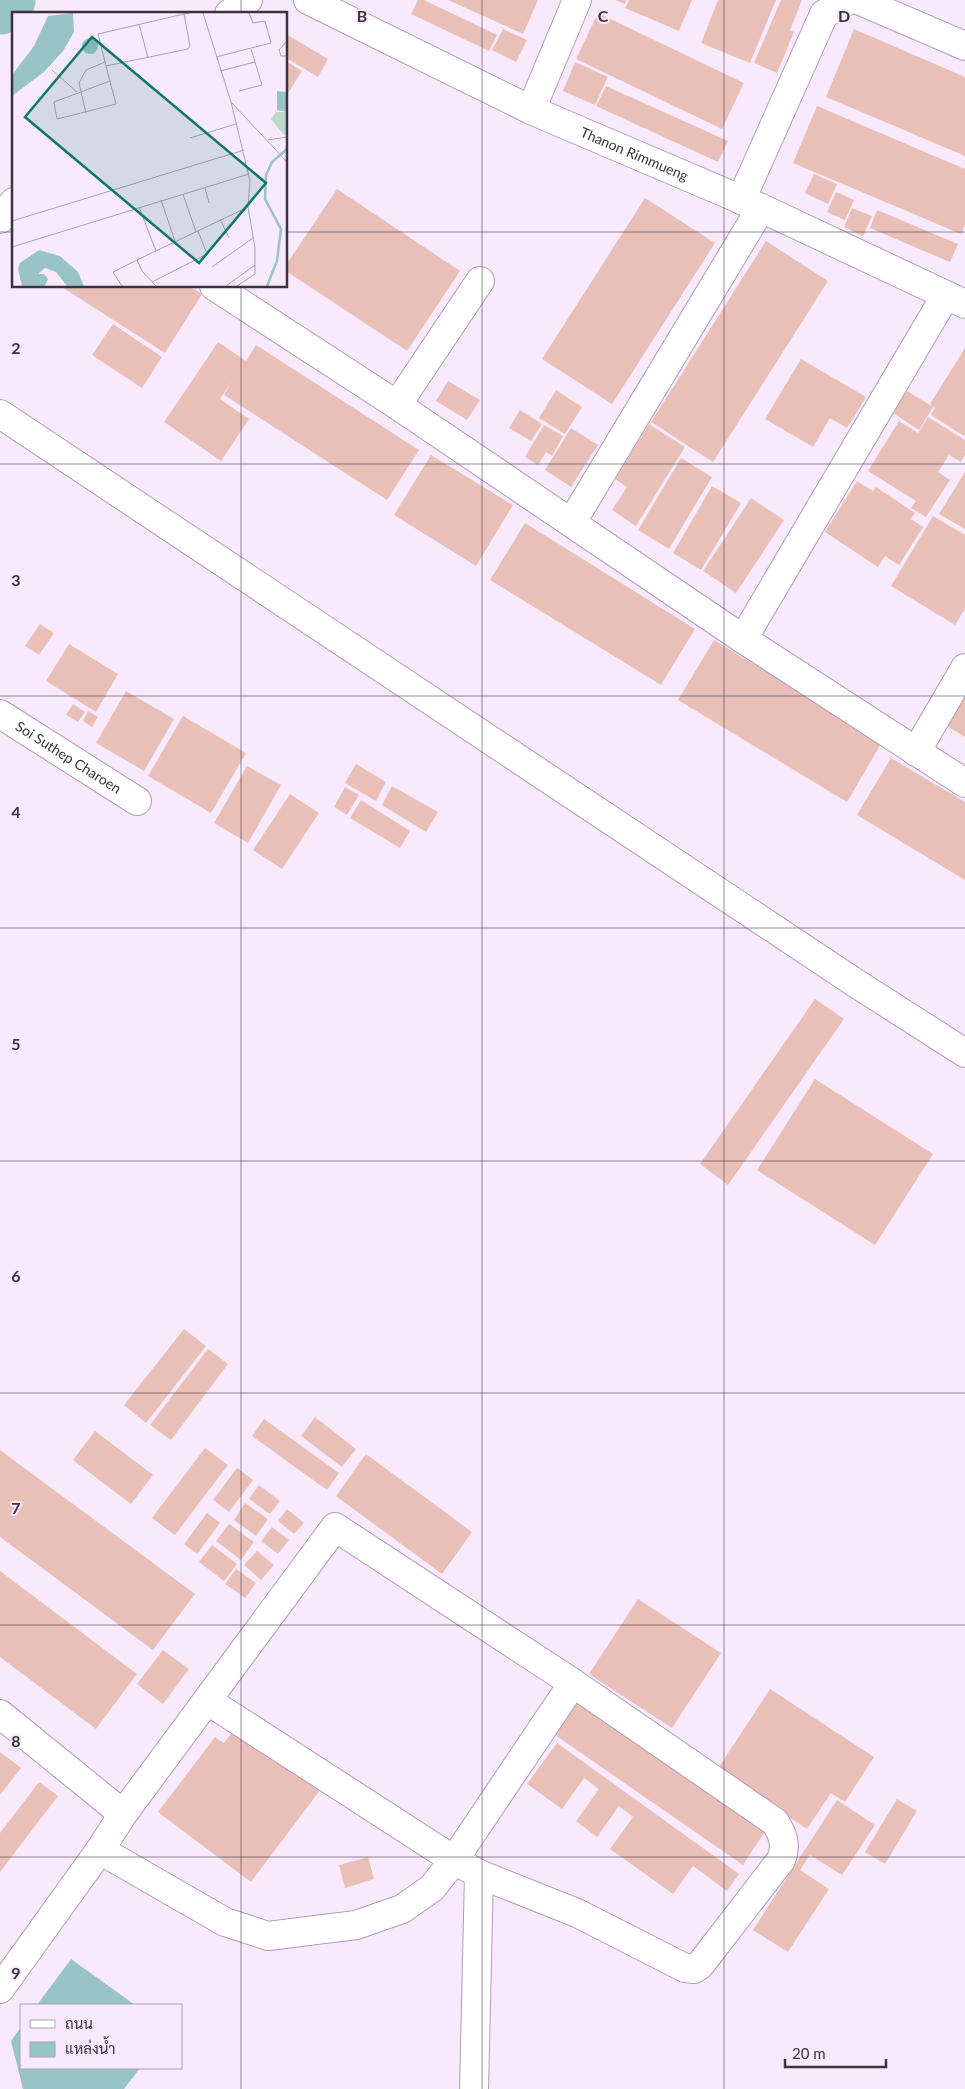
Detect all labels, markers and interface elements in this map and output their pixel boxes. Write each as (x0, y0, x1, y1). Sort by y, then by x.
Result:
text: B (357, 6, 367, 25)
text: C (598, 6, 609, 25)
text: D (838, 6, 850, 25)
inset map (12, 12, 288, 288)
street label: Thanon Rimmueng (578, 123, 691, 184)
text: 2 (11, 338, 21, 357)
text: 3 (11, 570, 21, 589)
street label: Soi Suthep Charoen (13, 717, 125, 797)
text: 4 (11, 802, 21, 821)
text: 5 (11, 1034, 21, 1053)
text: 6 (11, 1266, 21, 1285)
text: 7 (11, 1498, 21, 1517)
text: 8 (11, 1731, 21, 1750)
text: 9 (11, 1963, 21, 1982)
legend (20, 2004, 182, 2069)
text: ถนน (65, 2014, 93, 2032)
text: แหล่งน้ำ (65, 2036, 116, 2057)
scale bar (785, 2036, 886, 2068)
text: 20 m (792, 2044, 826, 2062)

